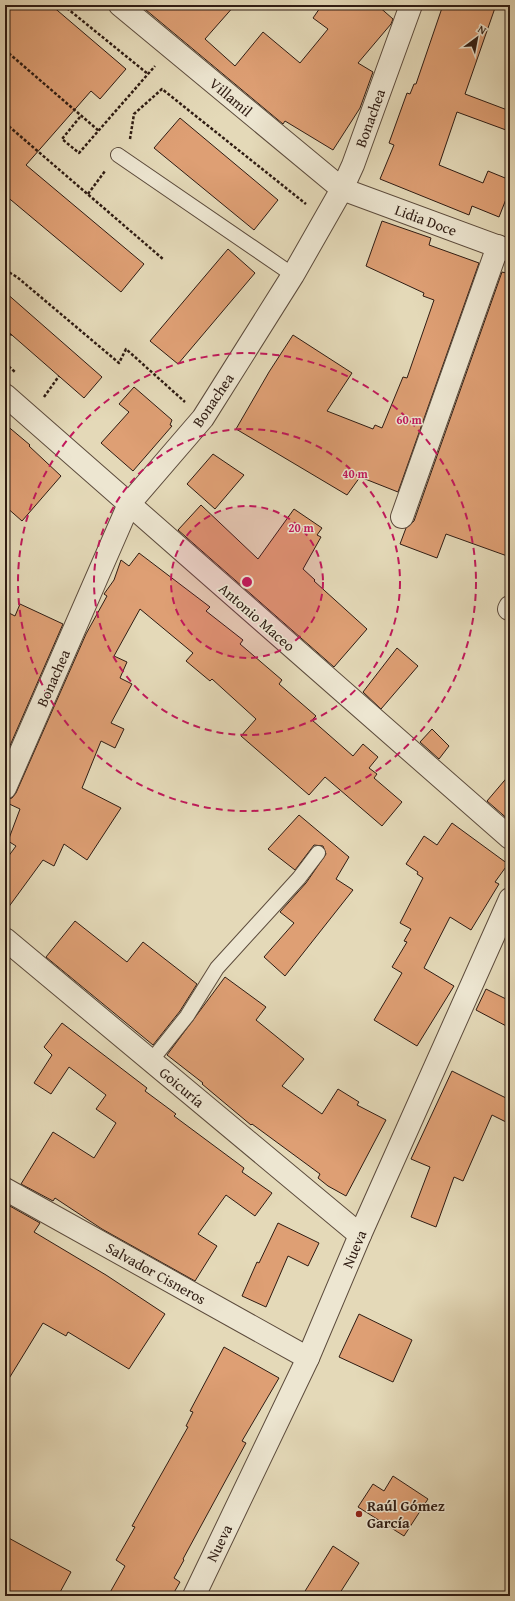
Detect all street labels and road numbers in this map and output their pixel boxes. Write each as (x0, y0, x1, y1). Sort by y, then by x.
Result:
street label: Villamil (205, 73, 257, 121)
street label: Bonachea (350, 86, 390, 150)
street label: Lidia Doce (392, 199, 460, 241)
street label: Bonachea (187, 369, 239, 431)
street label: Antonio Maceo (214, 578, 300, 656)
street label: Bonachea (31, 646, 75, 710)
street label: Goicuría (155, 1062, 209, 1112)
street label: Nueva (337, 1227, 371, 1271)
street label: Salvador Cisneros (102, 1237, 210, 1309)
street label: Nueva (201, 1521, 237, 1565)

